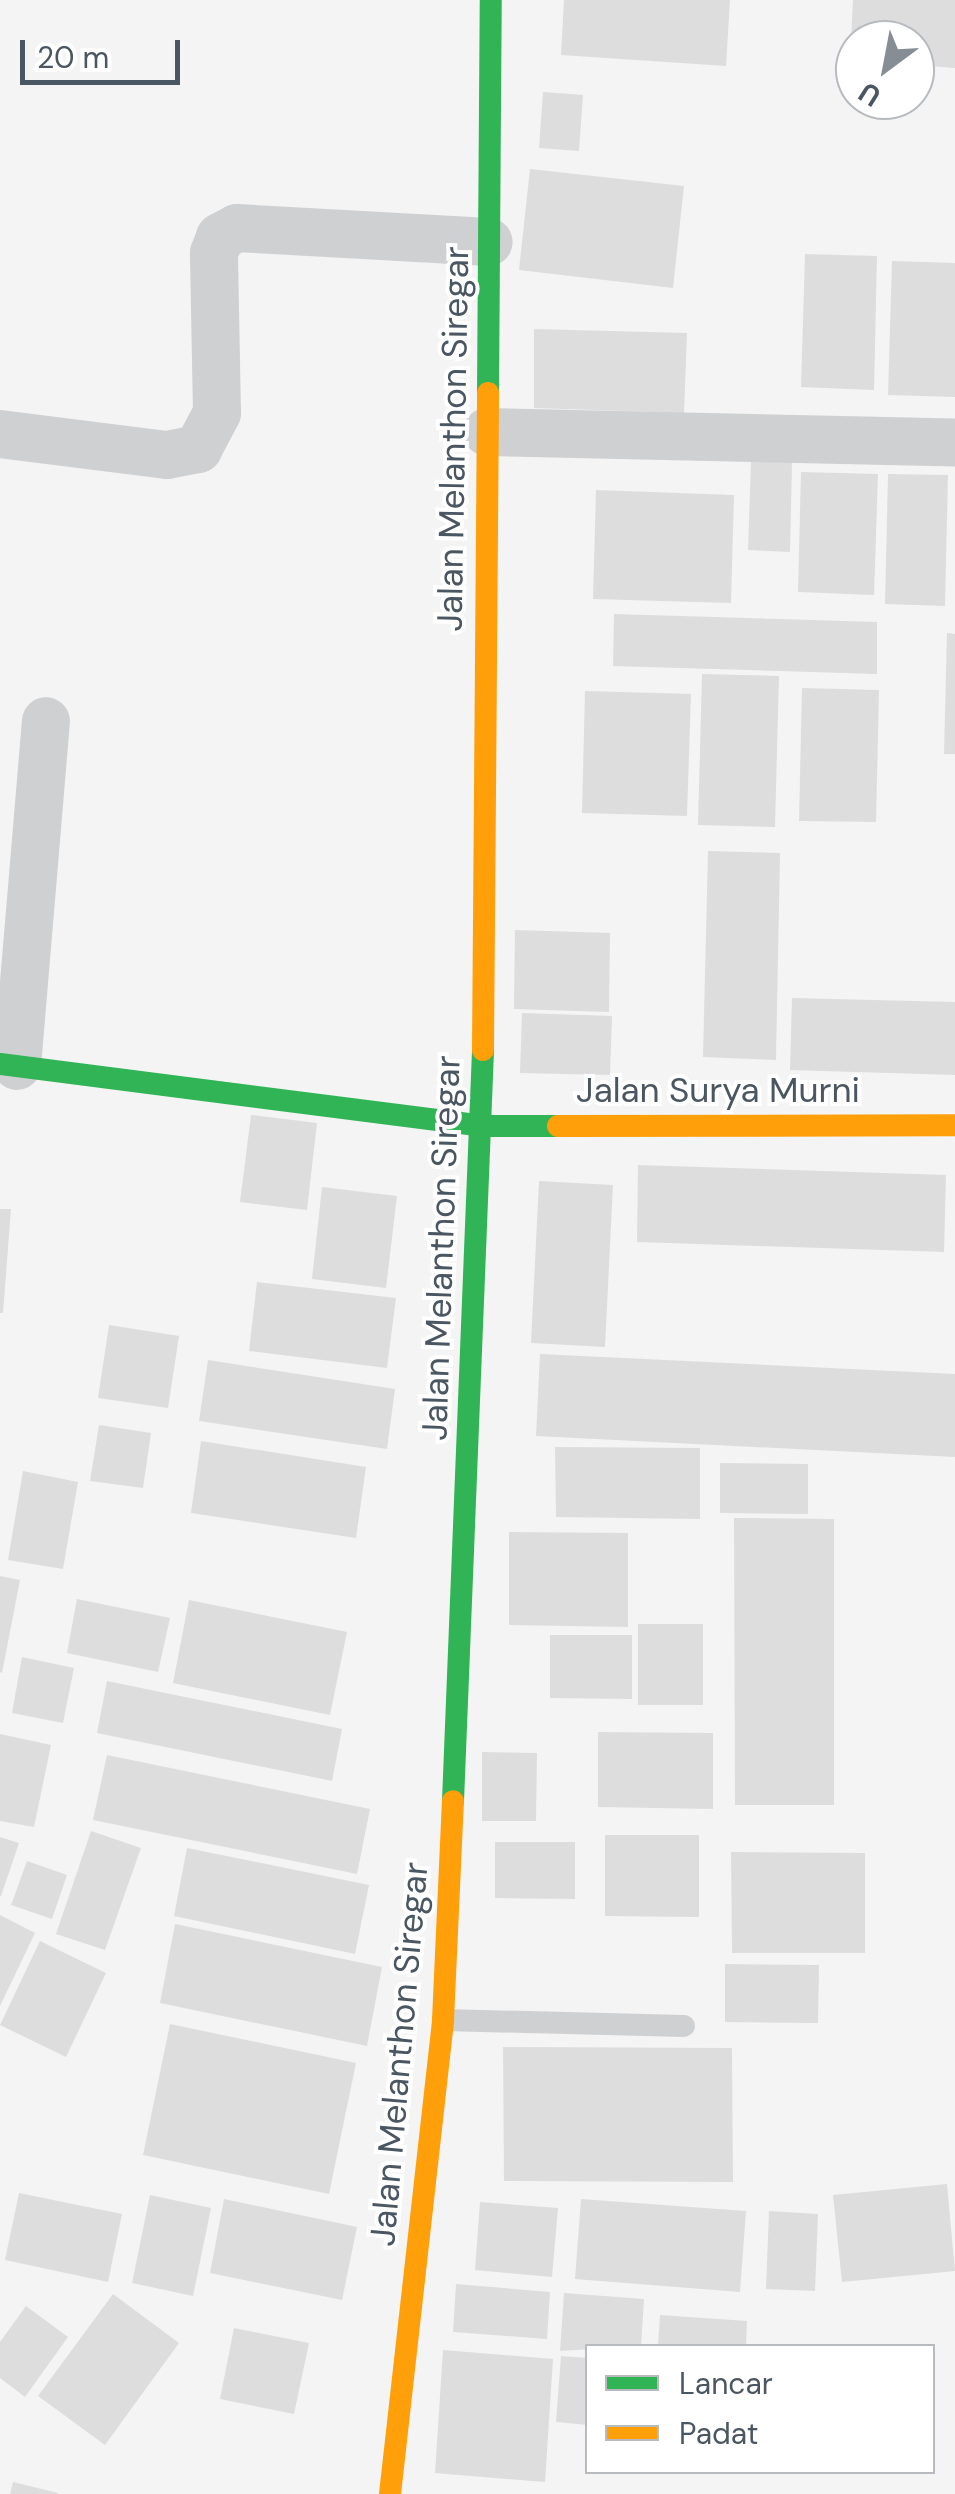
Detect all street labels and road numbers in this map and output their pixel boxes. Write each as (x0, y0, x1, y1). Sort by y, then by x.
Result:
street label: Jalan Melanthon Siregar (429, 246, 477, 632)
street label: Jalan Melanthon Siregar (413, 1055, 469, 1441)
street label: Jalan Surya Murni (576, 1069, 860, 1111)
street label: Jalan Melanthon Siregar (361, 1860, 437, 2248)

